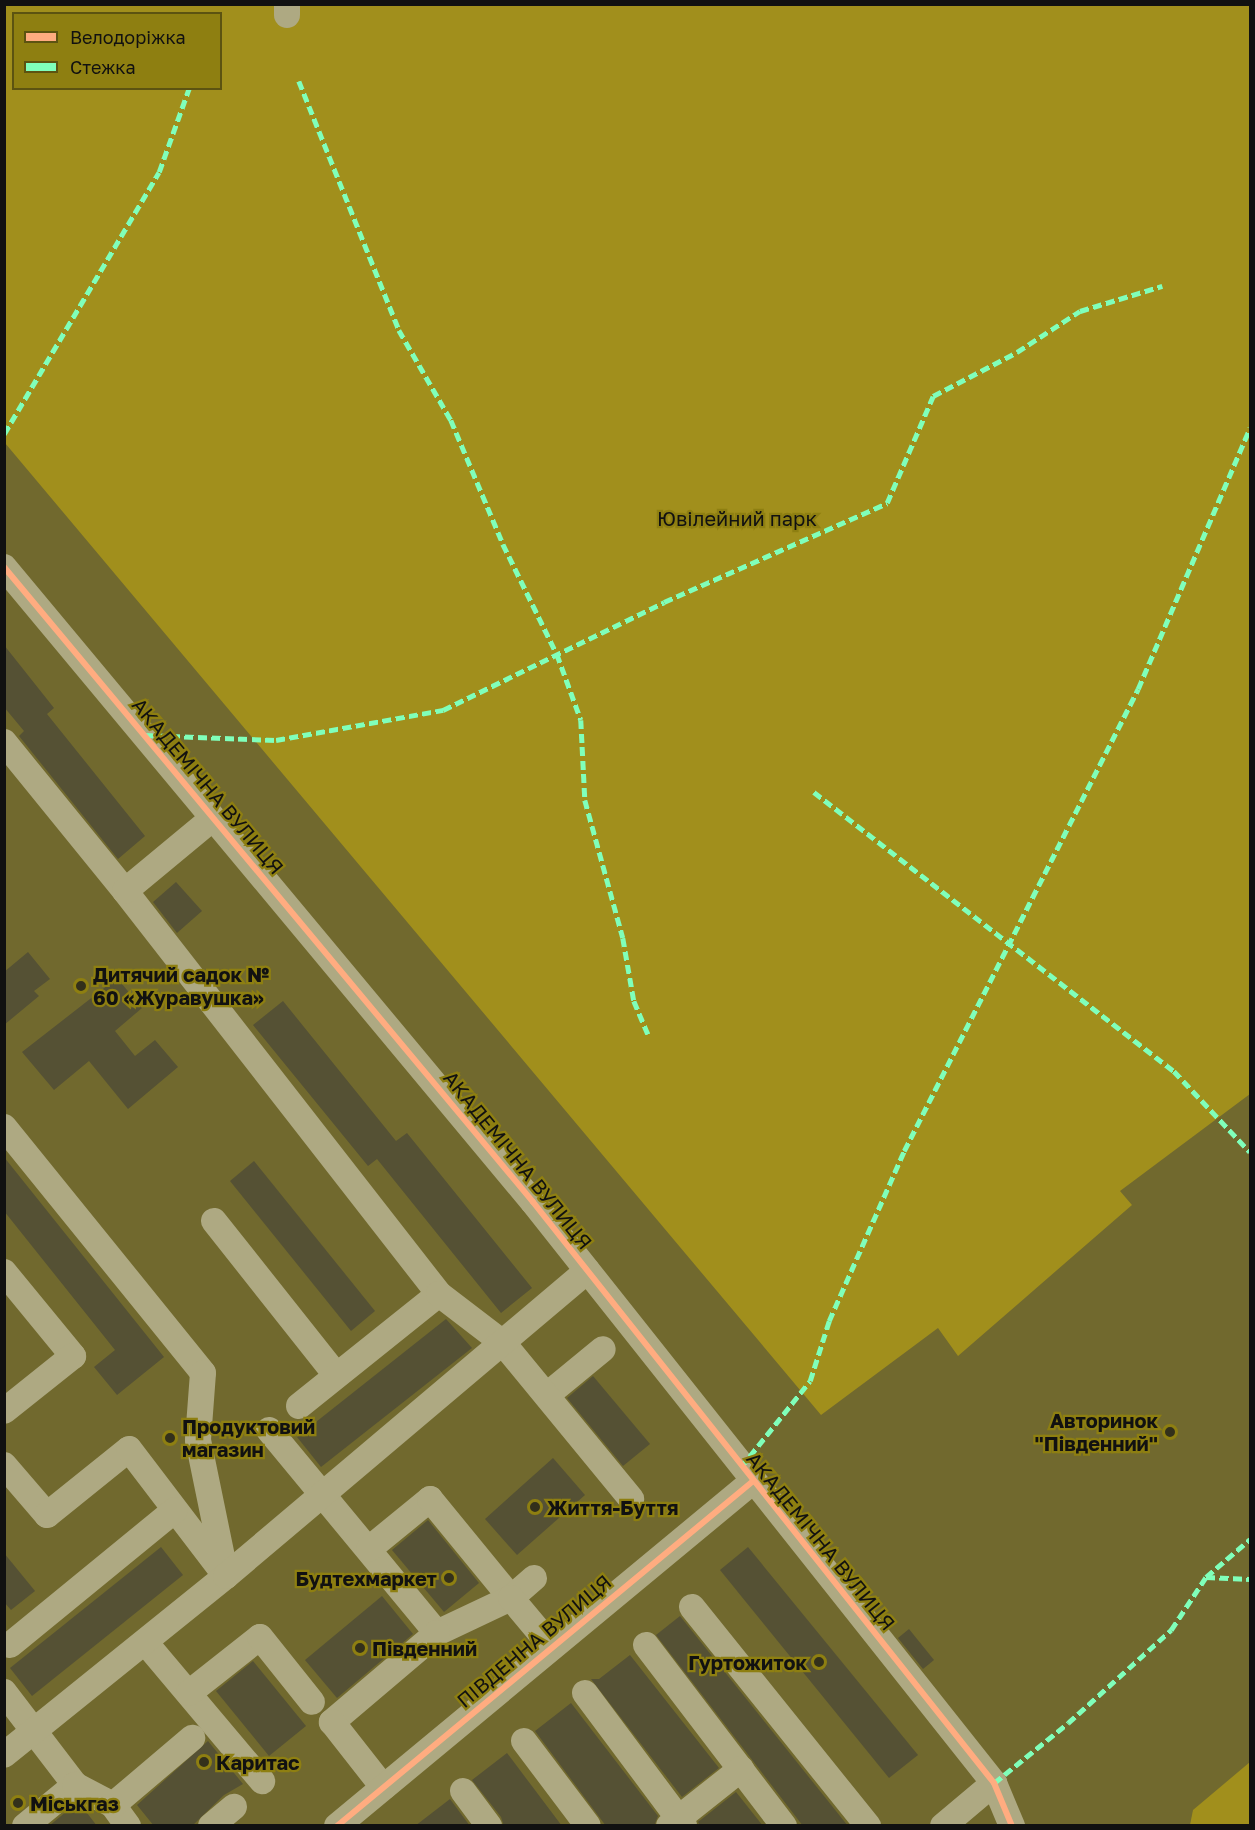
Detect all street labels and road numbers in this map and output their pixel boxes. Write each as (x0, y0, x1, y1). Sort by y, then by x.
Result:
street label: АКАДЕМІЧНА ВУЛИЦЯ (127, 693, 289, 879)
street label: АКАДЕМІЧНА ВУЛИЦЯ (439, 1066, 597, 1254)
street label: АКАДЕМІЧНА ВУЛИЦЯ (742, 1447, 900, 1635)
street label: ПІВДЕННА ВУЛИЦЯ (452, 1570, 616, 1712)

